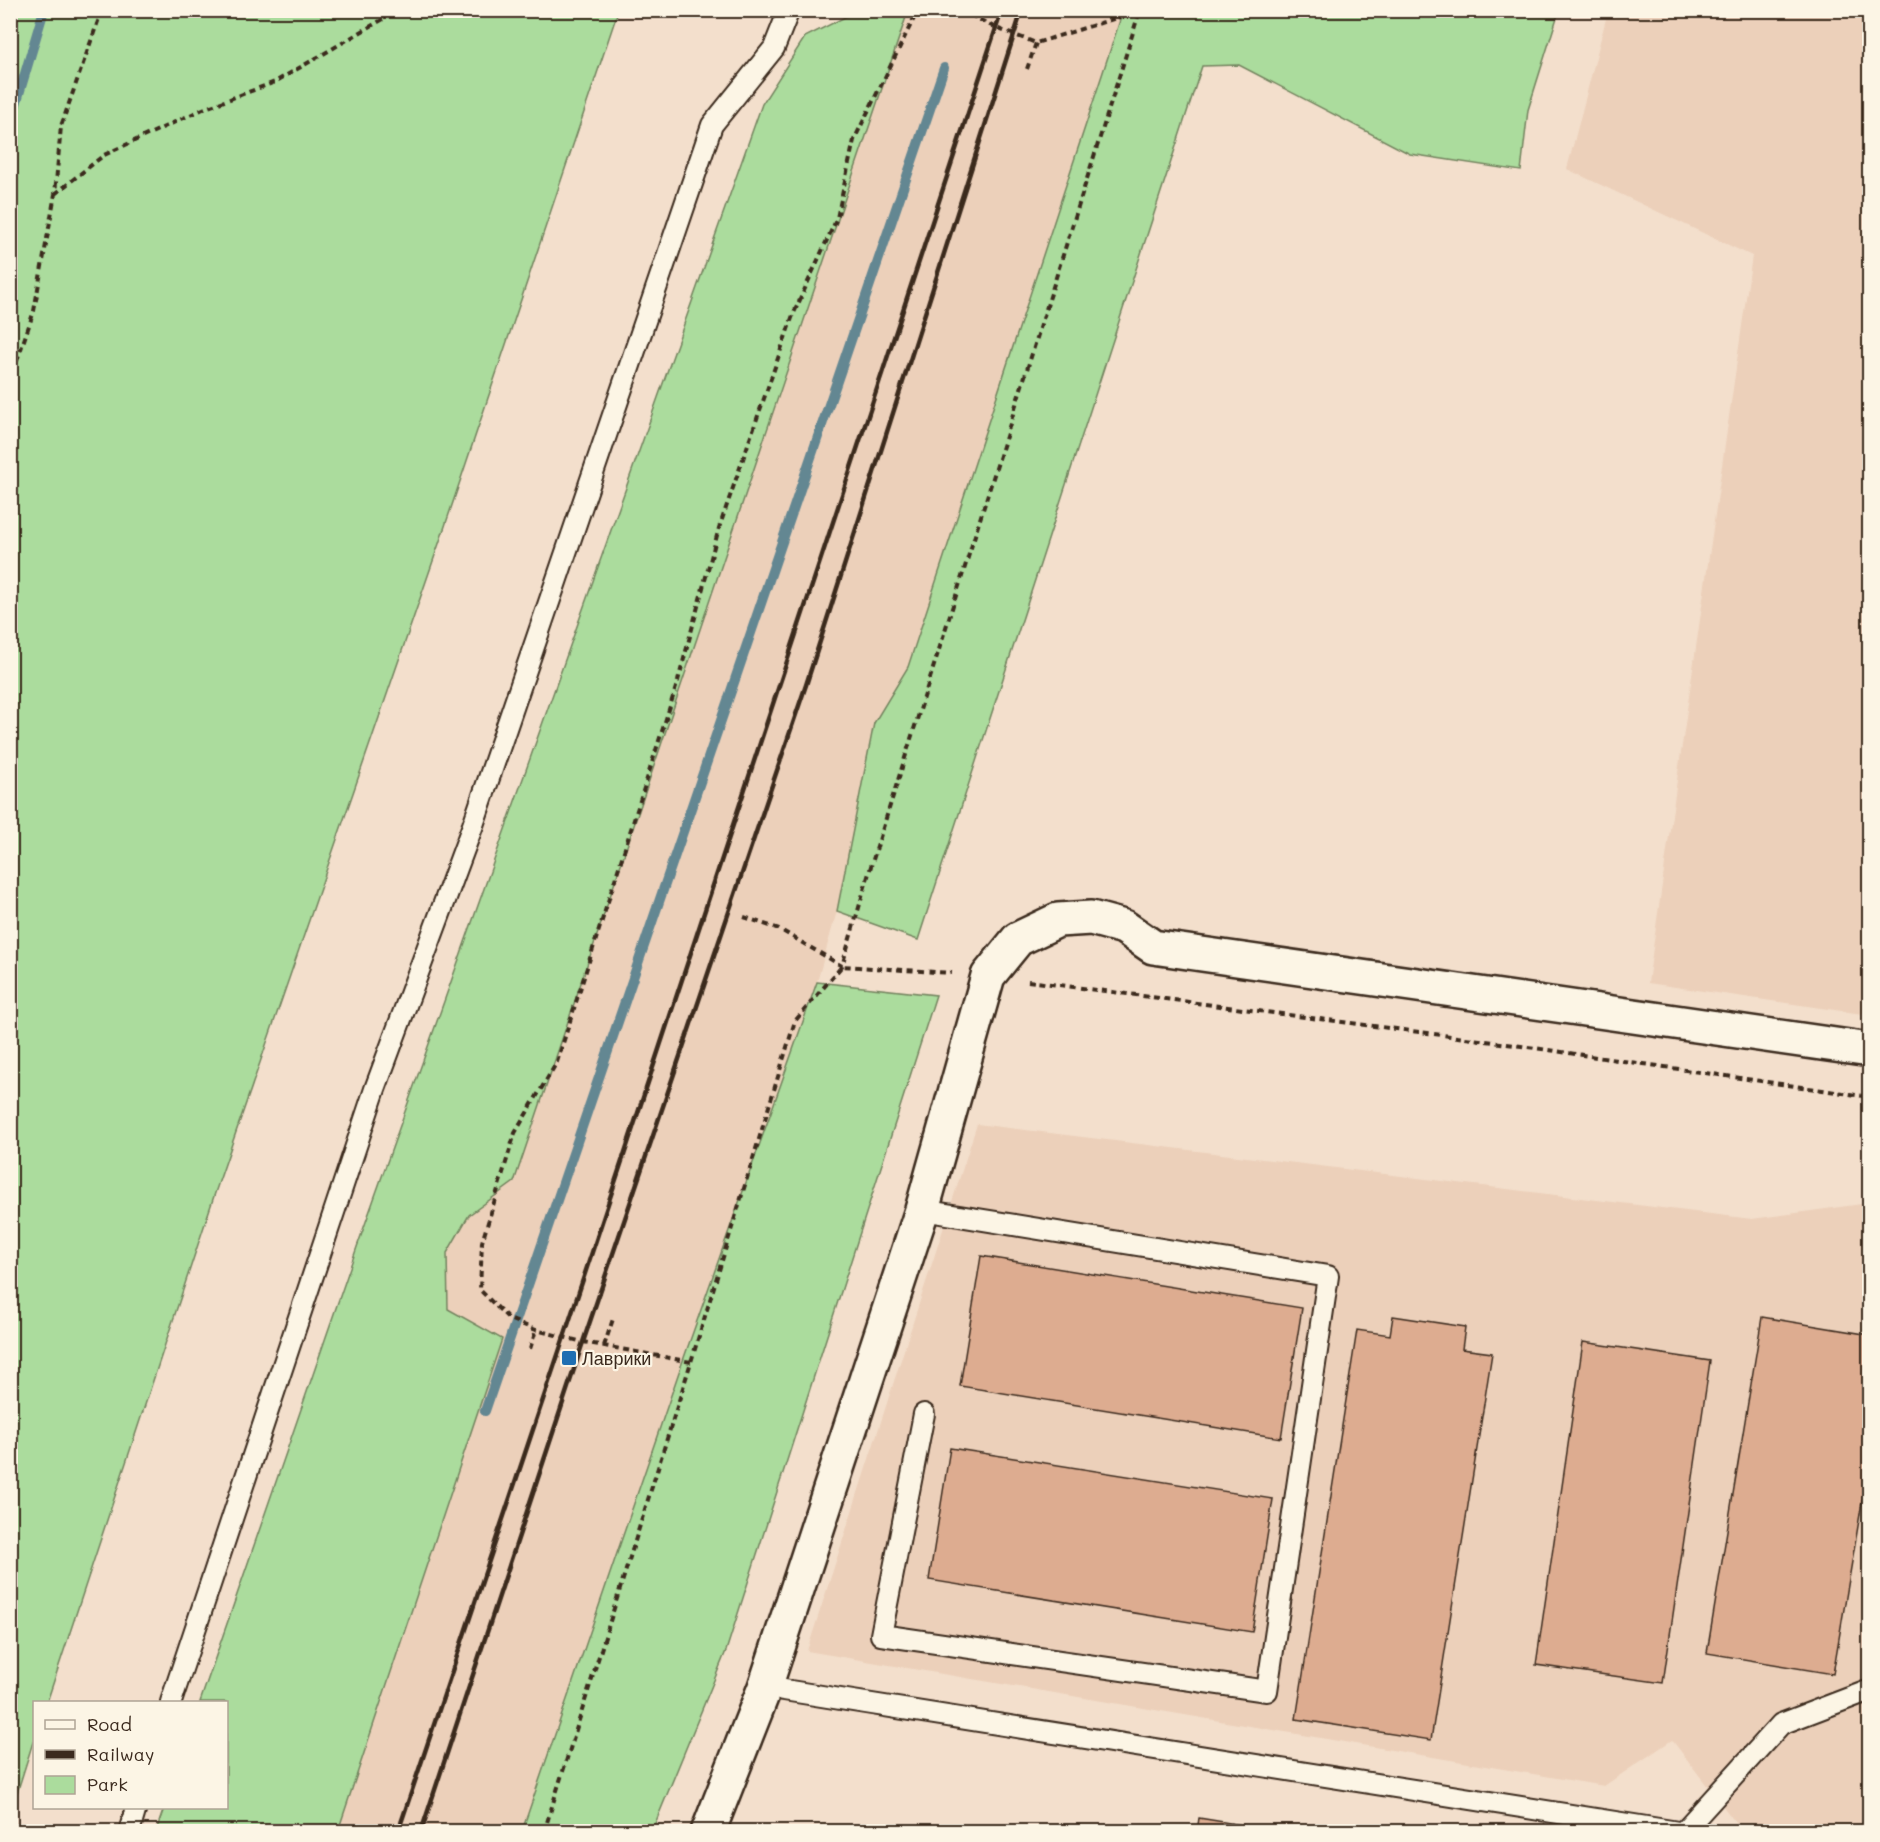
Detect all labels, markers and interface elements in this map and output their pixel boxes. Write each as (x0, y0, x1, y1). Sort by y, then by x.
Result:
place label: Лаврики (582, 1346, 651, 1370)
marker: Лаврики (560, 1349, 578, 1367)
legend (33, 1701, 228, 1809)
text: Road (87, 1712, 132, 1736)
text: Railway (87, 1742, 154, 1766)
text: Park (87, 1772, 128, 1796)

